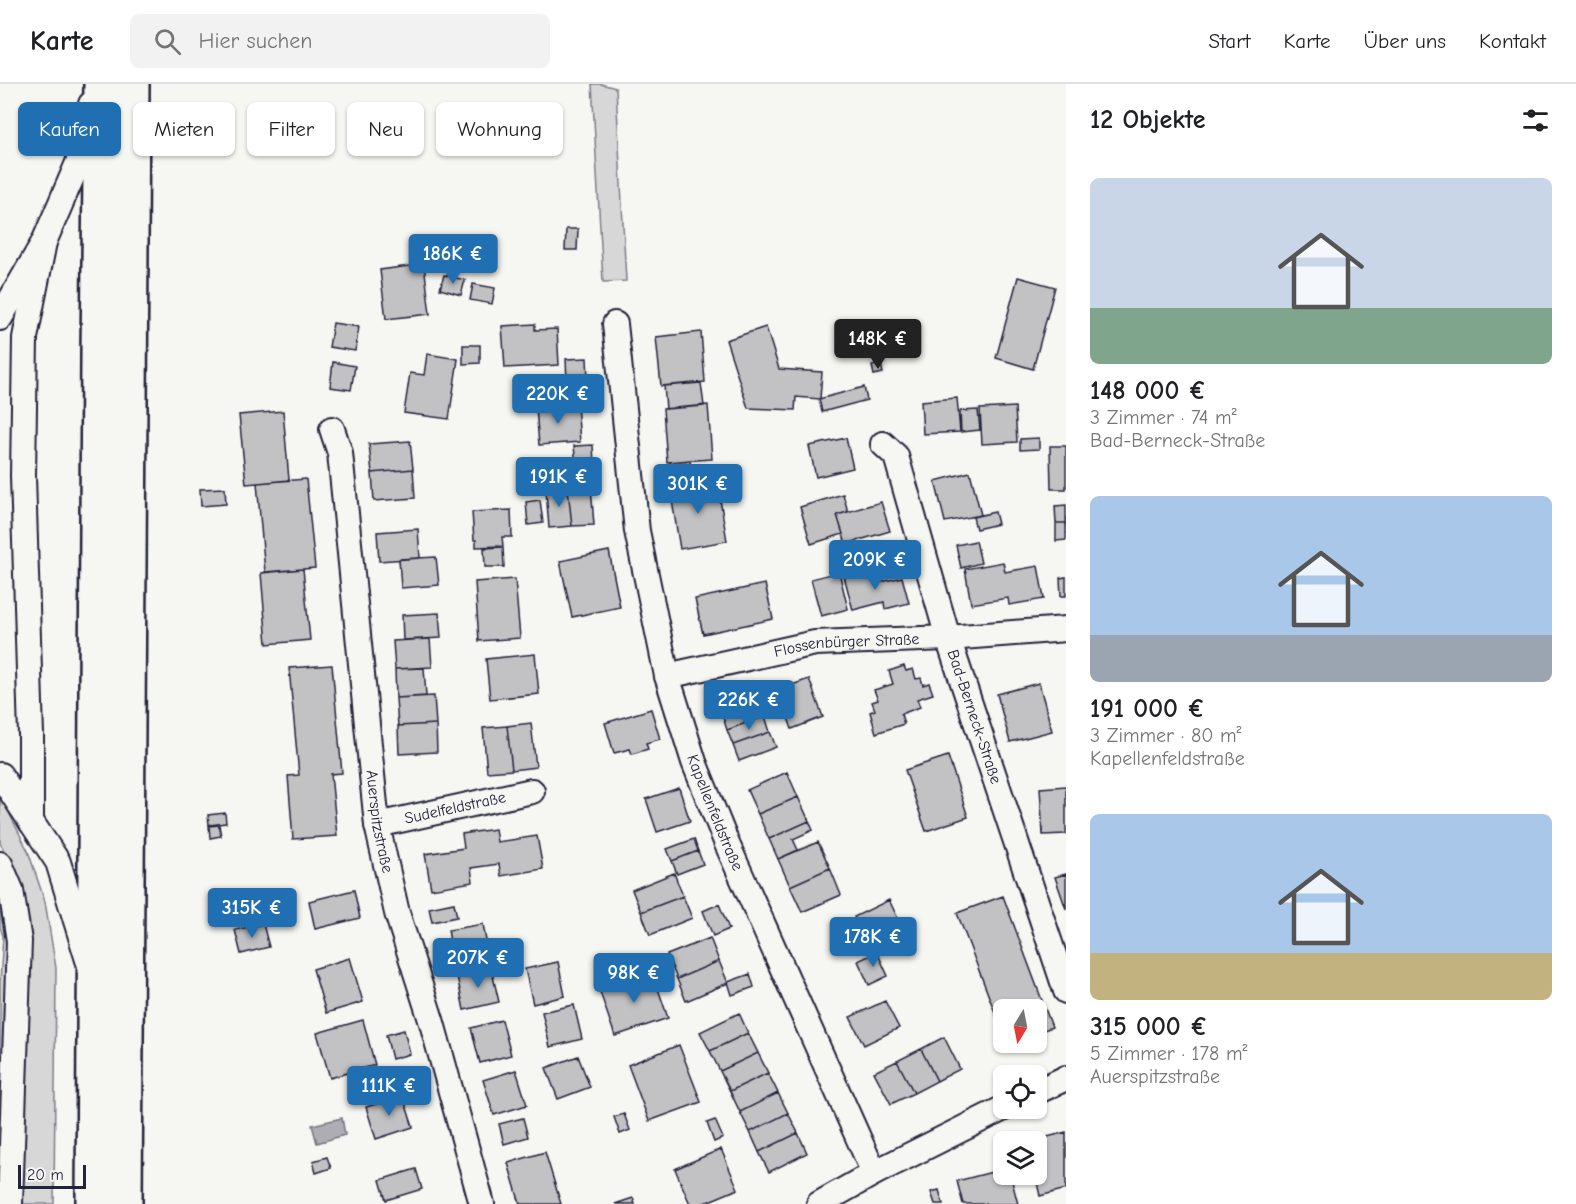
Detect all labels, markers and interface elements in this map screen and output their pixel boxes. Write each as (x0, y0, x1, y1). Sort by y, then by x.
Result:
search box (130, 14, 550, 68)
text: Karte (30, 25, 94, 57)
icon: search (151, 25, 184, 58)
text: Hier suchen (199, 28, 313, 54)
text: Start (1208, 29, 1251, 53)
text: Karte (1284, 29, 1330, 53)
text: Über uns (1363, 29, 1446, 53)
text: Kontakt (1479, 29, 1546, 53)
chip: Kaufen (18, 102, 121, 156)
chip: Mieten (133, 102, 235, 156)
chip: Filter (247, 102, 335, 156)
chip: Neu (347, 102, 424, 156)
chip: Wohnung (436, 102, 563, 156)
icon: filters (1519, 104, 1552, 137)
text: 12 Objekte (1090, 105, 1206, 135)
icon: home (1267, 217, 1375, 325)
pin: 186K € (404, 234, 502, 285)
text: 186K € (423, 242, 483, 265)
pin: 148K € (829, 319, 927, 370)
text: 148K € (848, 327, 908, 350)
pin: 220K € (509, 374, 607, 425)
text: 148 000 € (1090, 376, 1207, 406)
text: 220K € (526, 382, 590, 405)
text: 3 Zimmer · 74 m² (1090, 406, 1237, 429)
text: Bad-Berneck-Straße (1090, 429, 1265, 452)
pin: 191K € (510, 457, 608, 508)
pin: 301K € (649, 464, 747, 515)
text: 191K € (530, 465, 588, 488)
text: 301K € (667, 472, 729, 495)
icon: home (1267, 535, 1375, 643)
pin: 209K € (826, 540, 924, 591)
text: 209K € (843, 548, 907, 571)
street label: Flossenbürger Straße (772, 630, 920, 661)
street label: Bad-Berneck-Straße (944, 647, 1005, 786)
pin: 226K € (700, 680, 798, 731)
text: 226K € (718, 688, 780, 711)
text: 191 000 € (1090, 694, 1205, 724)
text: 3 Zimmer · 80 m² (1090, 724, 1242, 747)
text: Kapellenfeldstraße (1090, 747, 1245, 770)
street label: Kapellenfeldstraße (683, 752, 747, 873)
street label: Auerspitzstraße (363, 769, 397, 875)
street label: Sudelfeldstraße (403, 788, 508, 828)
icon: home (1267, 853, 1375, 961)
pin: 315K € (203, 888, 301, 939)
text: 315K € (222, 896, 282, 919)
pin: 178K € (824, 917, 922, 968)
text: 178K € (844, 925, 902, 948)
pin: 207K € (429, 938, 527, 989)
text: 207K € (447, 946, 509, 969)
pin: 98K € (592, 953, 676, 1004)
text: 98K € (608, 961, 660, 984)
north arrow (993, 999, 1047, 1053)
map controls (993, 999, 1047, 1185)
text: 315 000 € (1090, 1012, 1208, 1042)
text: 5 Zimmer · 178 m² (1090, 1042, 1247, 1065)
button: locate (993, 1065, 1047, 1119)
text: Auerspitzstraße (1090, 1065, 1220, 1088)
pin: 111K € (340, 1066, 438, 1117)
text: 111K € (361, 1074, 417, 1097)
button: layers (993, 1131, 1047, 1185)
scale bar (18, 1162, 86, 1190)
text: 20 m (27, 1166, 64, 1184)

